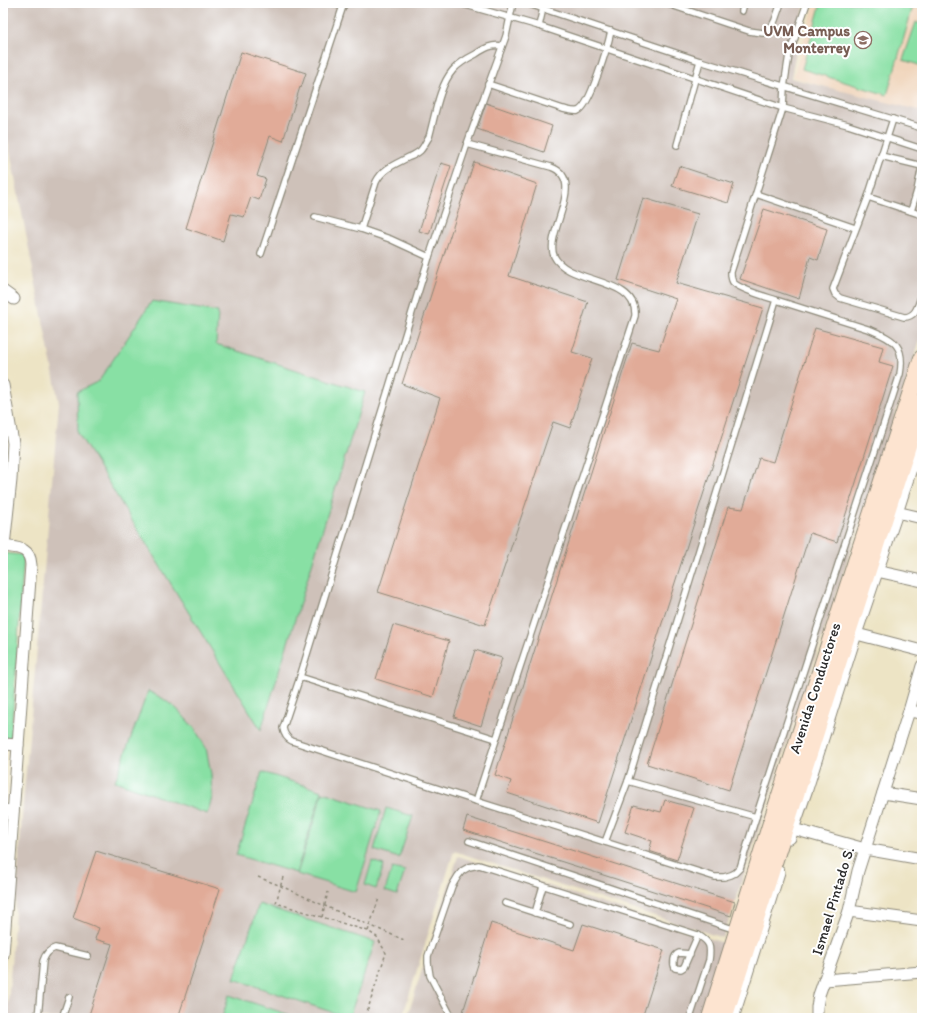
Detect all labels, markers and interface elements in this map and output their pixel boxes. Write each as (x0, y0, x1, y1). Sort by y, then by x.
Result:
place label: UVM Campus Monterrey (763, 22, 851, 58)
school or university icon: UVM Campus Monterrey (853, 30, 873, 50)
street label: Avenida Conductores (785, 620, 845, 756)
street label: Ismael Pintado S. (808, 845, 858, 957)

